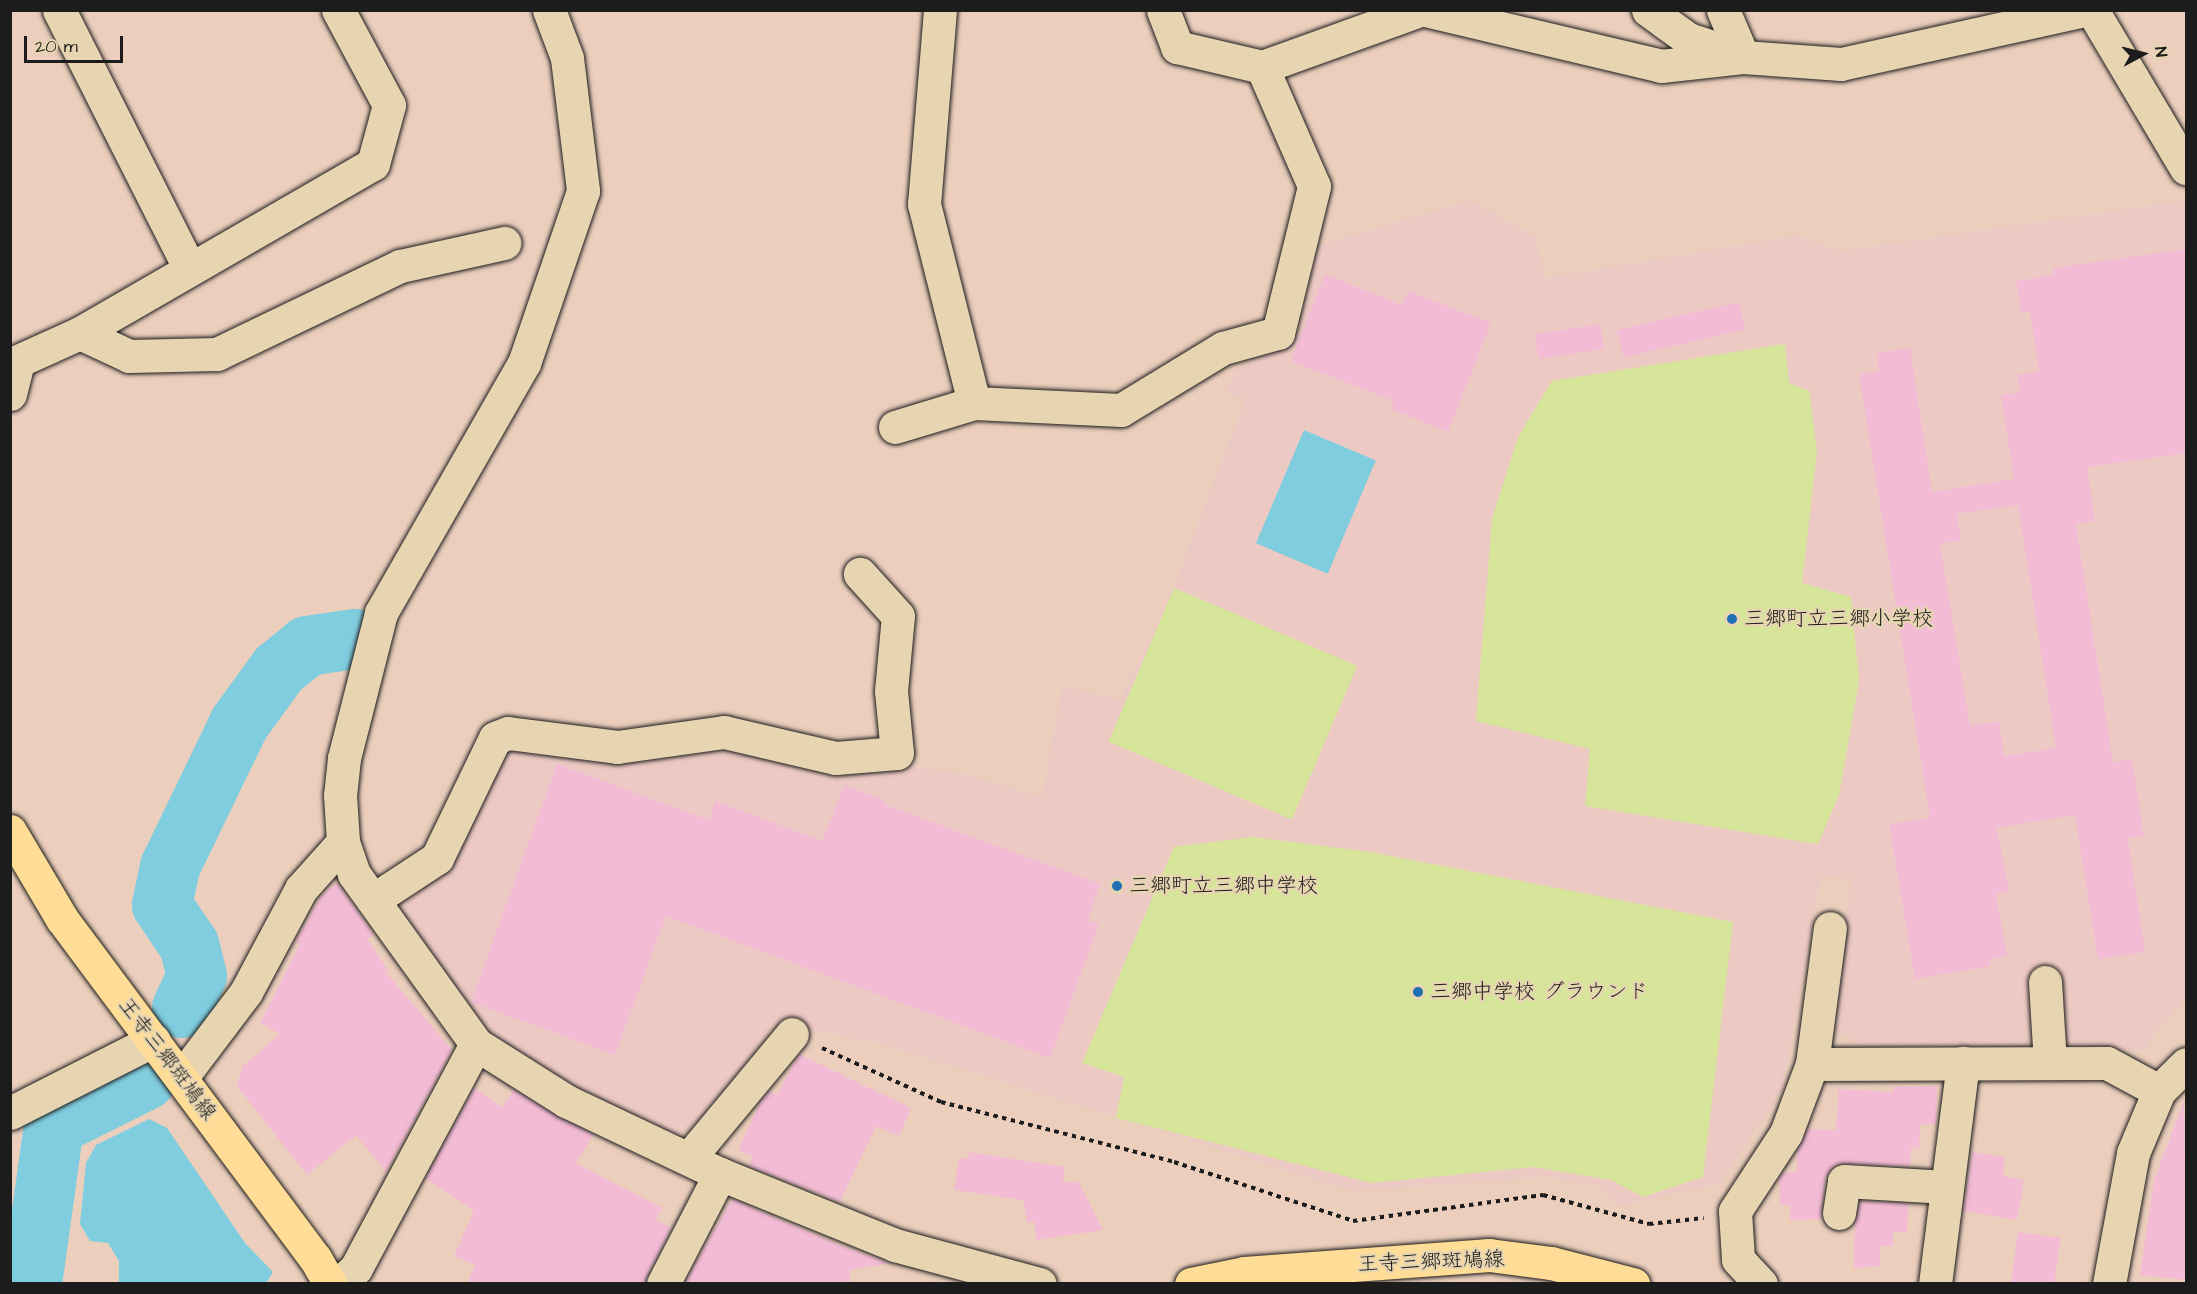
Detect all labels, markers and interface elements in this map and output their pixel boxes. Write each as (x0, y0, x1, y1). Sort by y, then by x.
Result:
scale bar (27, 24, 126, 62)
north arrow (2113, 24, 2173, 84)
text: 20 m (35, 34, 78, 59)
text: N (2149, 45, 2172, 58)
place label: 三郷町立三郷小学校 (1744, 606, 1933, 632)
marker: 三郷町立三郷小学校 (1725, 612, 1739, 626)
place label: 三郷町立三郷中学校 (1129, 873, 1318, 899)
marker: 三郷町立三郷中学校 (1110, 879, 1124, 893)
place label: 三郷中学校 グラウンド (1430, 979, 1648, 1005)
marker: 三郷中学校 グラウンド (1411, 985, 1425, 999)
street label: 王寺三郷斑鳩線 (113, 993, 221, 1125)
street label: 王寺三郷斑鳩線 (1357, 1247, 1505, 1277)

